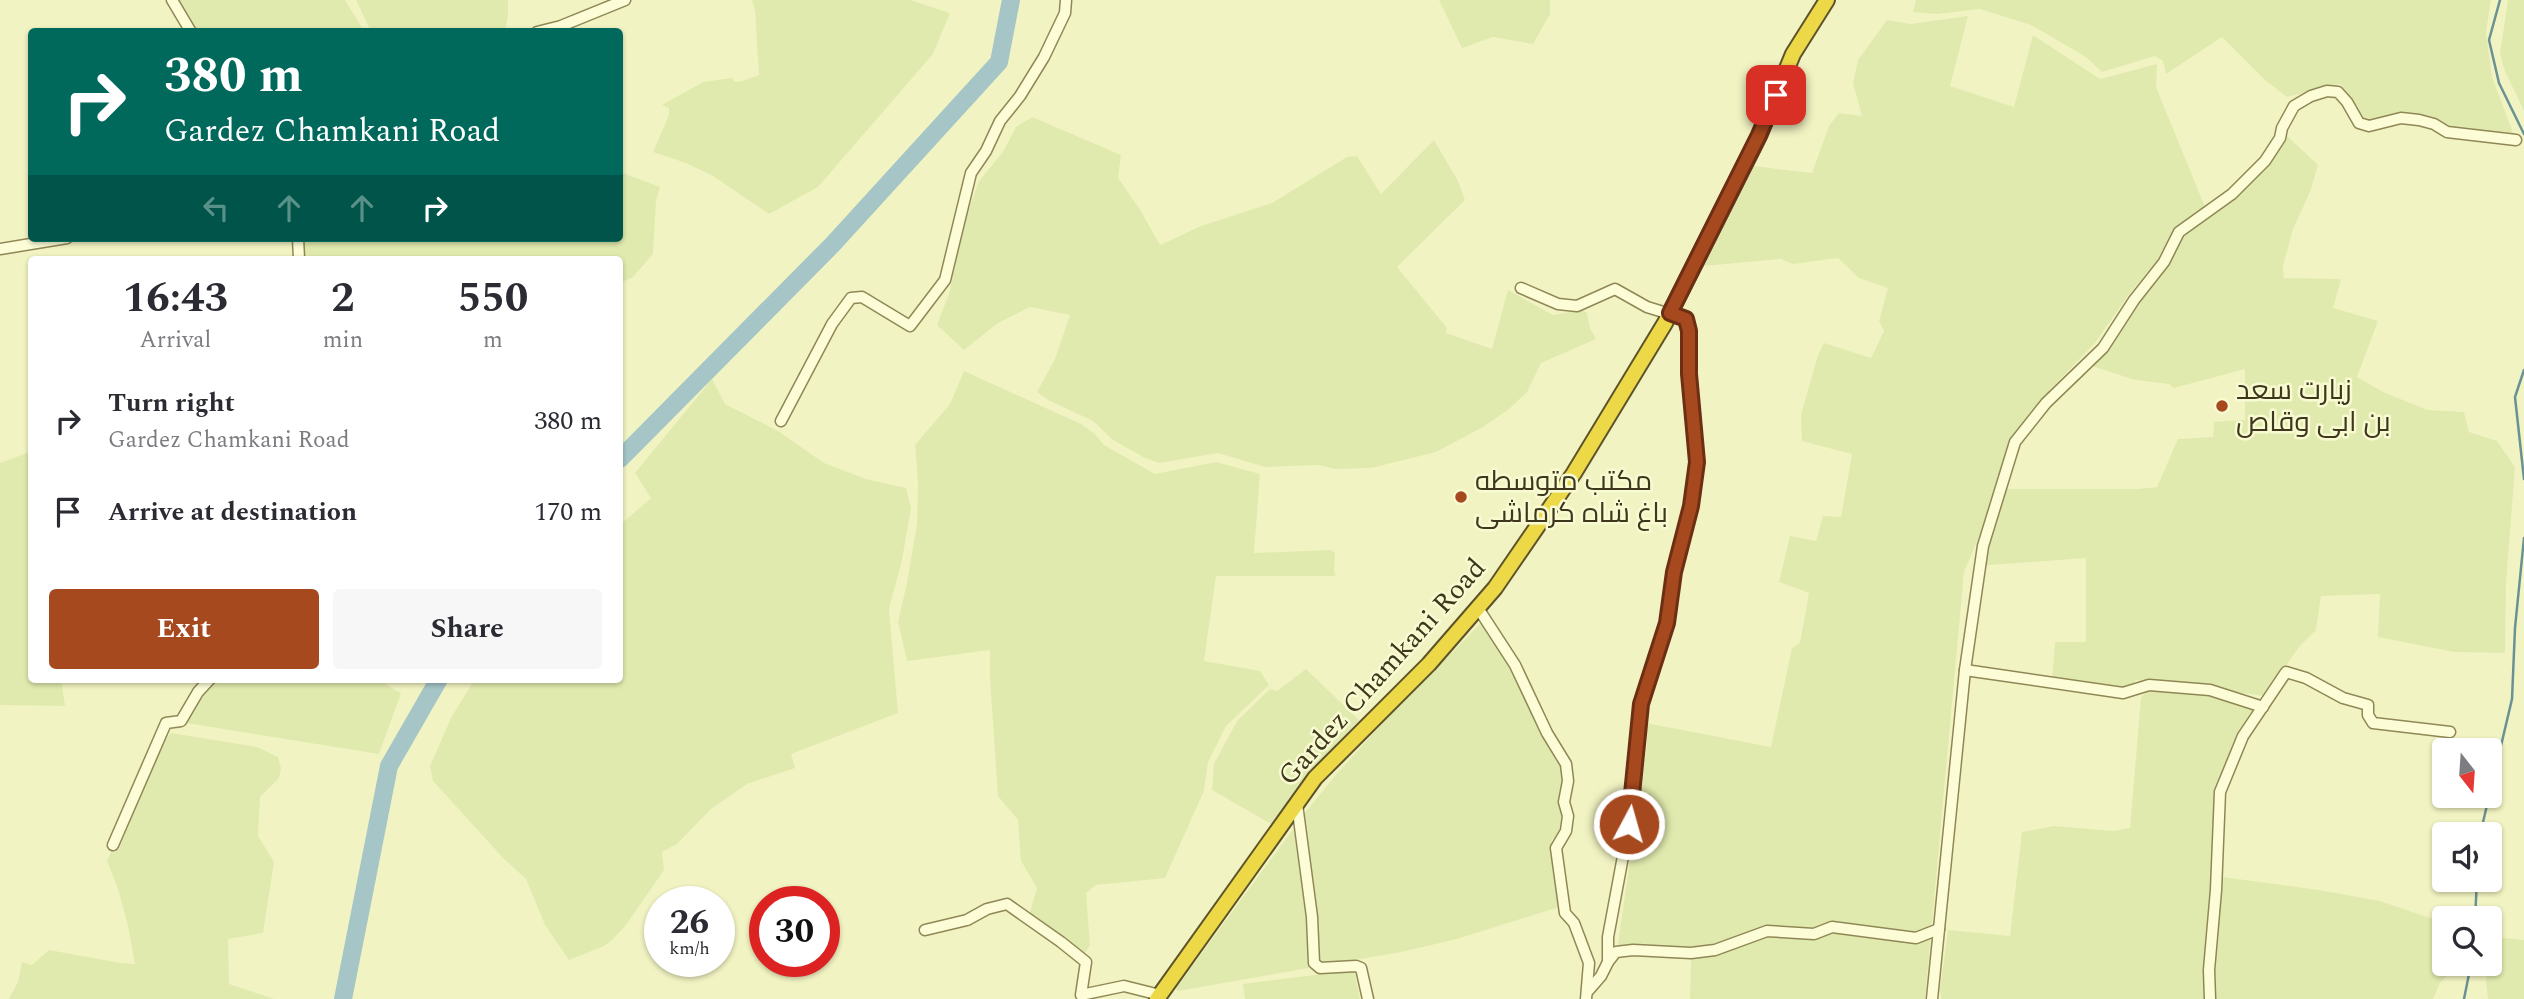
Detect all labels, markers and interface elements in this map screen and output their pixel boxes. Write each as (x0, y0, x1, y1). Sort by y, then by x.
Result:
text: 380 m (164, 39, 303, 114)
icon: right (49, 56, 140, 147)
pin (1746, 65, 1806, 125)
icon: arrive (1757, 76, 1795, 114)
text: Gardez Chamkani Road (164, 107, 500, 156)
icon: left (197, 189, 235, 227)
icon: ahead (270, 189, 308, 227)
icon: ahead (343, 189, 381, 227)
icon: right (416, 189, 454, 227)
text: 16:43 (123, 267, 228, 330)
text: 2 (331, 267, 355, 330)
text: 550 (458, 267, 528, 330)
text: Arrival (140, 323, 211, 358)
text: min (323, 323, 363, 358)
text: m (483, 323, 503, 358)
place label: زیارت سعد بن ابی وقاص (2236, 369, 2391, 444)
text: Turn right (108, 383, 235, 423)
marker: زیارت سعد بن ابی وقاص (2214, 398, 2230, 414)
text: 380 m (534, 401, 602, 441)
icon: right (49, 402, 87, 440)
text: Gardez Chamkani Road (108, 423, 350, 458)
place label: مکتب متوسطه باغ شاه کرماشی (1475, 460, 1668, 535)
marker: مکتب متوسطه باغ شاه کرماشی (1453, 489, 1469, 505)
text: Arrive at destination (108, 492, 357, 532)
text: 170 m (534, 492, 602, 532)
icon: arrive (49, 493, 87, 531)
street label: Gardez Chamkani Road (1268, 548, 1496, 796)
button: Exit (49, 589, 319, 669)
button: Share (333, 589, 602, 669)
north arrow (2432, 738, 2502, 808)
map controls (2432, 738, 2502, 976)
position arrow (1592, 787, 1666, 861)
button: sound (2432, 822, 2502, 892)
speed limit sign: 30 (749, 886, 840, 977)
text: 26 (670, 896, 709, 949)
button: search (2432, 906, 2502, 976)
text: km/h (669, 935, 710, 962)

